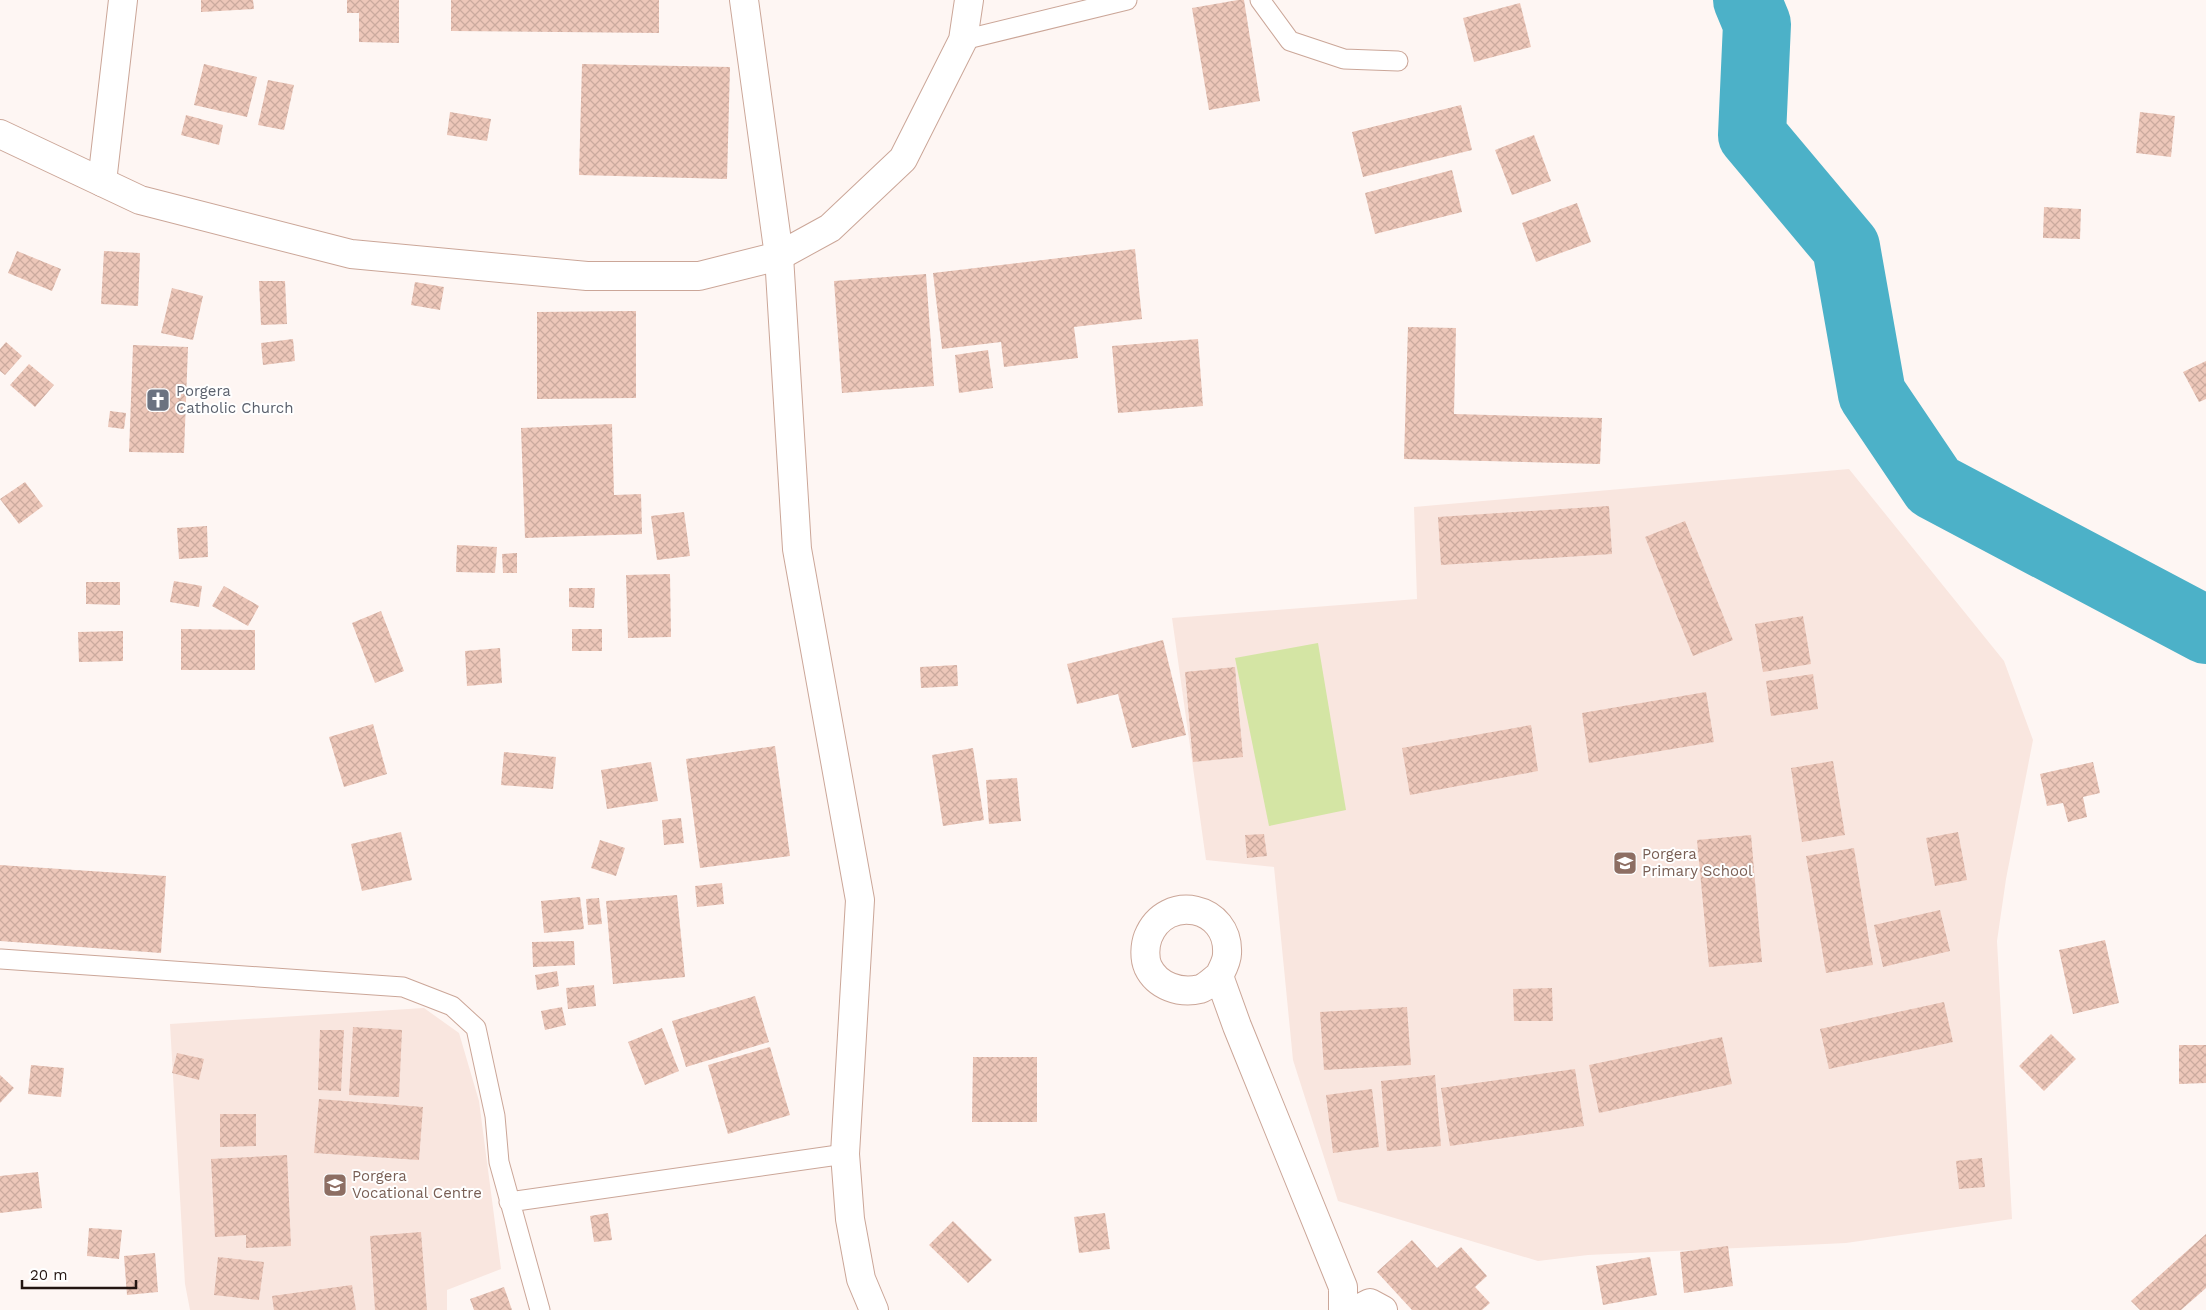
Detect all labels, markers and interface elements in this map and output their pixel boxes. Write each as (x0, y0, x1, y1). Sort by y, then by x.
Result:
place label: Porgera Catholic Church (176, 382, 294, 417)
church icon: Porgera Catholic Church (145, 387, 171, 413)
place label: Porgera Primary School (1642, 845, 1753, 880)
school or university icon: Porgera Primary School (1612, 850, 1638, 876)
place label: Porgera Vocational Centre (352, 1167, 482, 1202)
school or university icon: Porgera Vocational Centre (322, 1172, 348, 1198)
scale bar (22, 1258, 136, 1290)
text: 20 m (30, 1266, 68, 1284)

